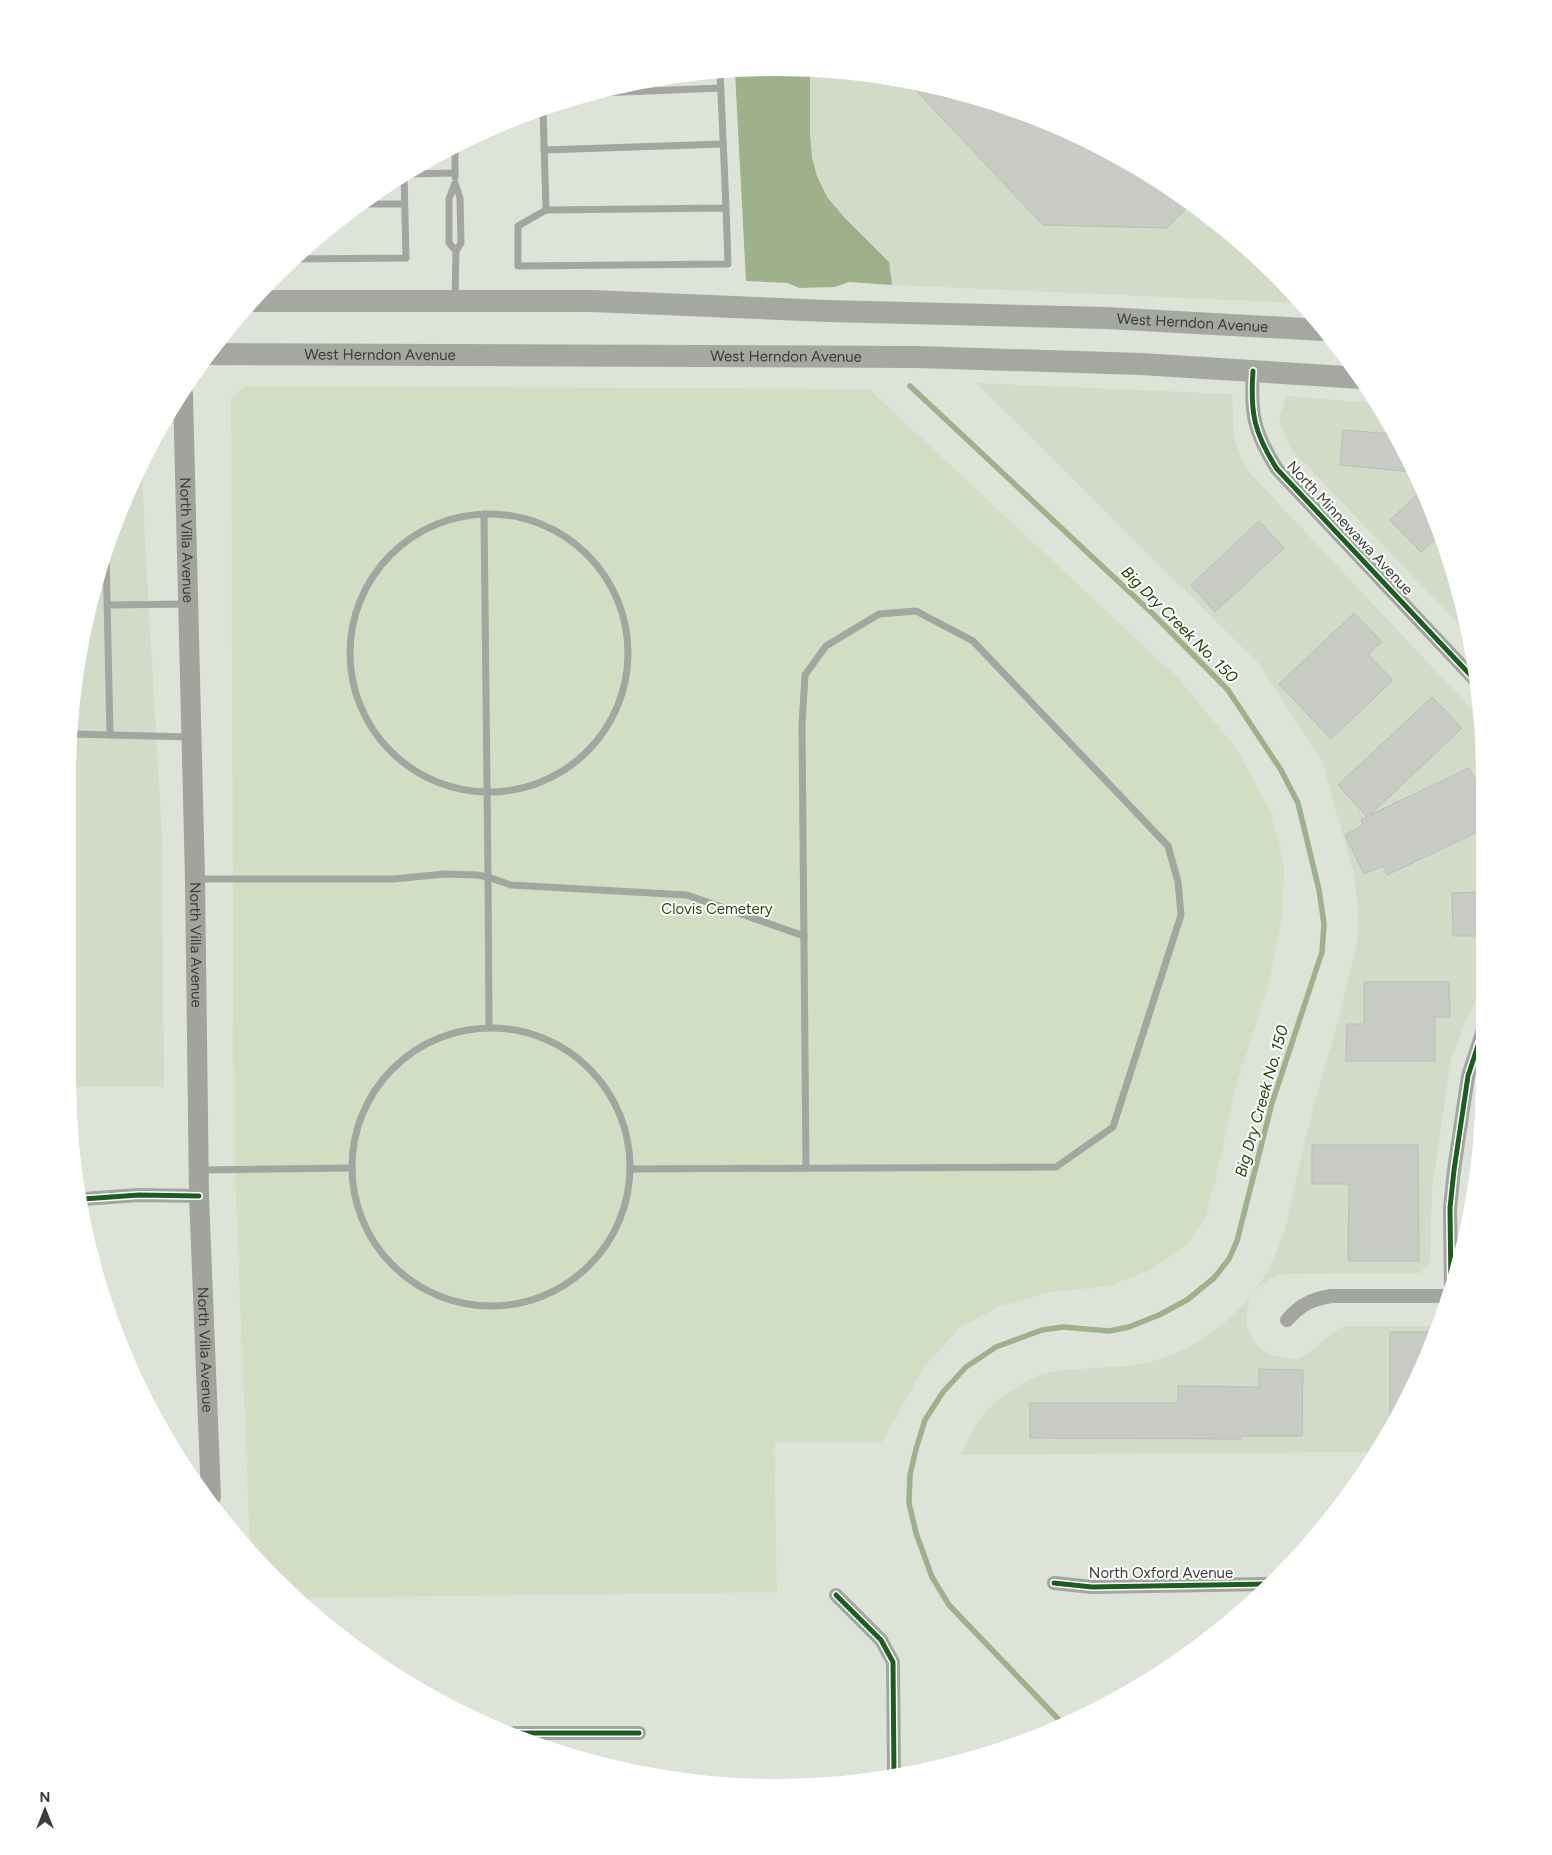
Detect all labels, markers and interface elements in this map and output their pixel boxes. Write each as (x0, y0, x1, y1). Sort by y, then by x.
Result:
street label: West Herndon Avenue (1116, 310, 1269, 336)
street label: West Herndon Avenue (304, 345, 456, 364)
street label: West Herndon Avenue (710, 347, 862, 366)
street label: North Minnewawa Avenue (1283, 457, 1417, 599)
street label: North Villa Avenue (176, 477, 197, 603)
water label: Big Dry Creek No. 150 (1117, 562, 1242, 687)
street label: North Villa Avenue (186, 882, 206, 1008)
park label: Clovis Cemetery (661, 900, 773, 918)
water label: Big Dry Creek No. 150 (1231, 1023, 1292, 1179)
street label: North Villa Avenue (194, 1286, 217, 1413)
street label: North Oxford Avenue (1089, 1564, 1233, 1582)
north arrow (20, 1785, 70, 1835)
text: N (40, 1789, 50, 1806)

